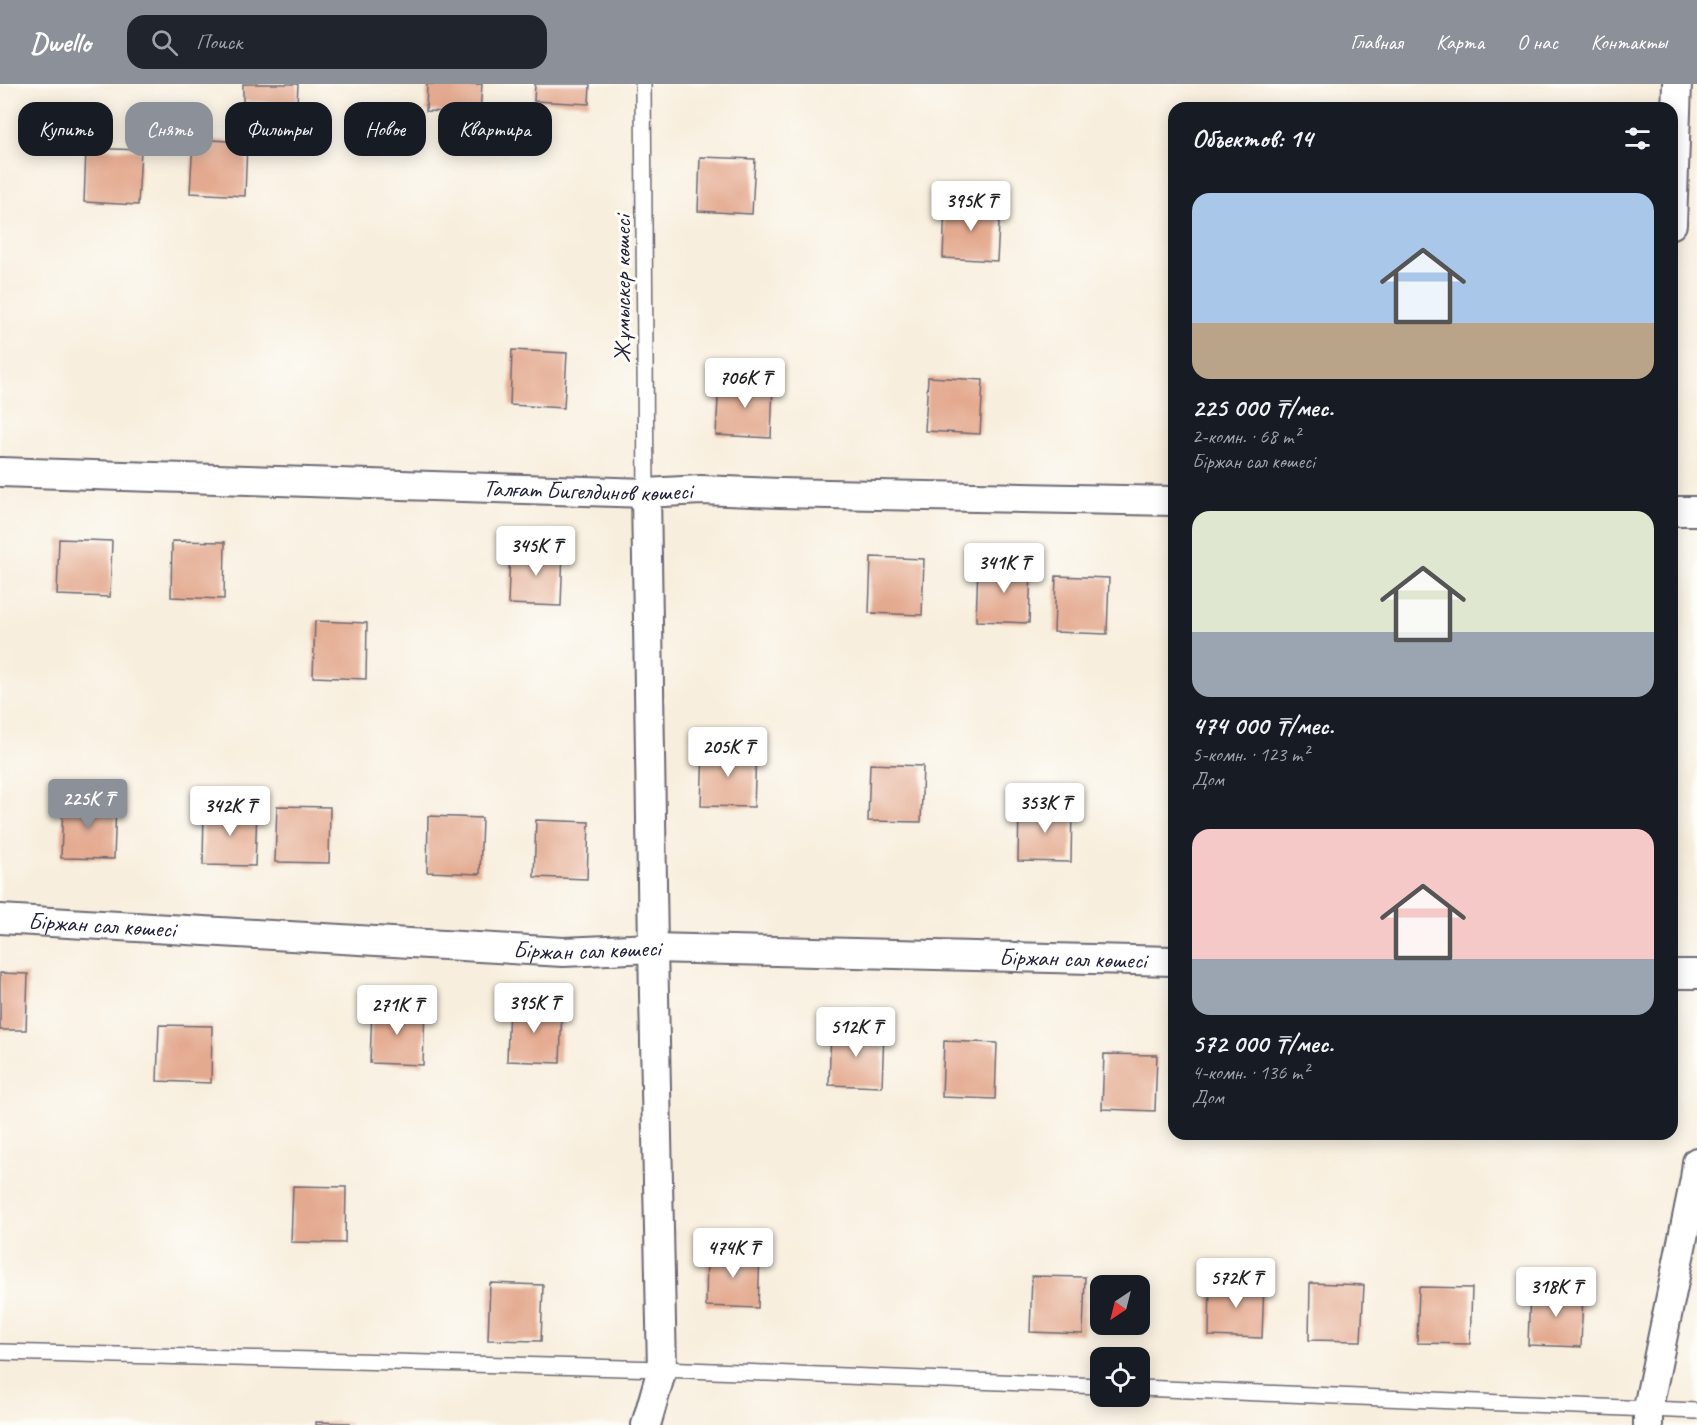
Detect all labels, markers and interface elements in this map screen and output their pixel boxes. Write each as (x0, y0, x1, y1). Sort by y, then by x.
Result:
search box (127, 15, 547, 69)
text: Dwello (30, 25, 91, 60)
icon: search (148, 26, 181, 59)
text: Поиск (196, 28, 242, 56)
text: Главная (1350, 29, 1403, 55)
text: Карта (1436, 29, 1484, 55)
text: О нас (1517, 29, 1558, 55)
text: Контакты (1591, 29, 1667, 55)
chip: Купить (18, 102, 113, 156)
chip: Снять (125, 102, 213, 156)
chip: Фильтры (225, 102, 332, 156)
chip: Новое (344, 102, 426, 156)
chip: Квартира (438, 102, 552, 156)
text: Объектов: 14 (1192, 122, 1312, 155)
icon: filters (1621, 122, 1654, 155)
pin: 395K ₸ (922, 181, 1020, 232)
text: 395K ₸ (945, 188, 997, 213)
street label: Жұмыскер көшесі (607, 213, 637, 363)
icon: home (1369, 232, 1477, 340)
pin: 706K ₸ (696, 358, 794, 409)
text: 706K ₸ (719, 365, 771, 390)
text: 225 000 ₸/мес. (1192, 391, 1333, 424)
text: 2-комн. · 68 m² (1192, 424, 1300, 449)
text: Біржан сал көшесі (1192, 449, 1315, 474)
street label: Талғат Бигелдинов көшесі (483, 473, 696, 508)
pin: 345K ₸ (487, 526, 585, 577)
text: 345K ₸ (510, 533, 562, 558)
pin: 341K ₸ (955, 543, 1053, 594)
text: 341K ₸ (978, 550, 1030, 575)
icon: home (1369, 550, 1477, 658)
text: 474 000 ₸/мес. (1192, 709, 1334, 742)
pin: 205K ₸ (679, 727, 777, 778)
text: 205K ₸ (702, 734, 754, 759)
text: 5-комн. · 123 m² (1192, 742, 1309, 767)
text: Дом (1192, 767, 1224, 792)
pin: 225K ₸ (39, 779, 137, 830)
pin: 353K ₸ (996, 783, 1094, 834)
text: 225K ₸ (62, 786, 114, 811)
pin: 342K ₸ (181, 786, 279, 837)
text: 353K ₸ (1019, 790, 1071, 815)
text: 342K ₸ (204, 793, 256, 818)
icon: home (1369, 868, 1477, 976)
street label: Біржан сал көшесі (27, 906, 179, 944)
street label: Біржан сал көшесі (512, 933, 664, 967)
street label: Біржан сал көшесі (999, 942, 1149, 975)
pin: 395K ₸ (485, 983, 583, 1034)
pin: 271K ₸ (348, 985, 446, 1036)
text: 395K ₸ (508, 990, 560, 1015)
text: 271K ₸ (371, 992, 423, 1017)
pin: 512K ₸ (807, 1007, 905, 1058)
text: 512K ₸ (830, 1014, 882, 1039)
text: 572 000 ₸/мес. (1192, 1027, 1333, 1060)
text: 4-комн. · 136 m² (1192, 1060, 1309, 1085)
text: Дом (1192, 1085, 1224, 1110)
pin: 474K ₸ (684, 1228, 782, 1279)
text: 474K ₸ (707, 1235, 759, 1260)
pin: 572K ₸ (1187, 1258, 1285, 1309)
text: 572K ₸ (1210, 1265, 1262, 1290)
pin: 318K ₸ (1507, 1267, 1605, 1318)
text: 318K ₸ (1530, 1274, 1582, 1299)
north arrow (1090, 1275, 1150, 1335)
map controls (1090, 1275, 1150, 1407)
button: locate (1090, 1347, 1150, 1407)

